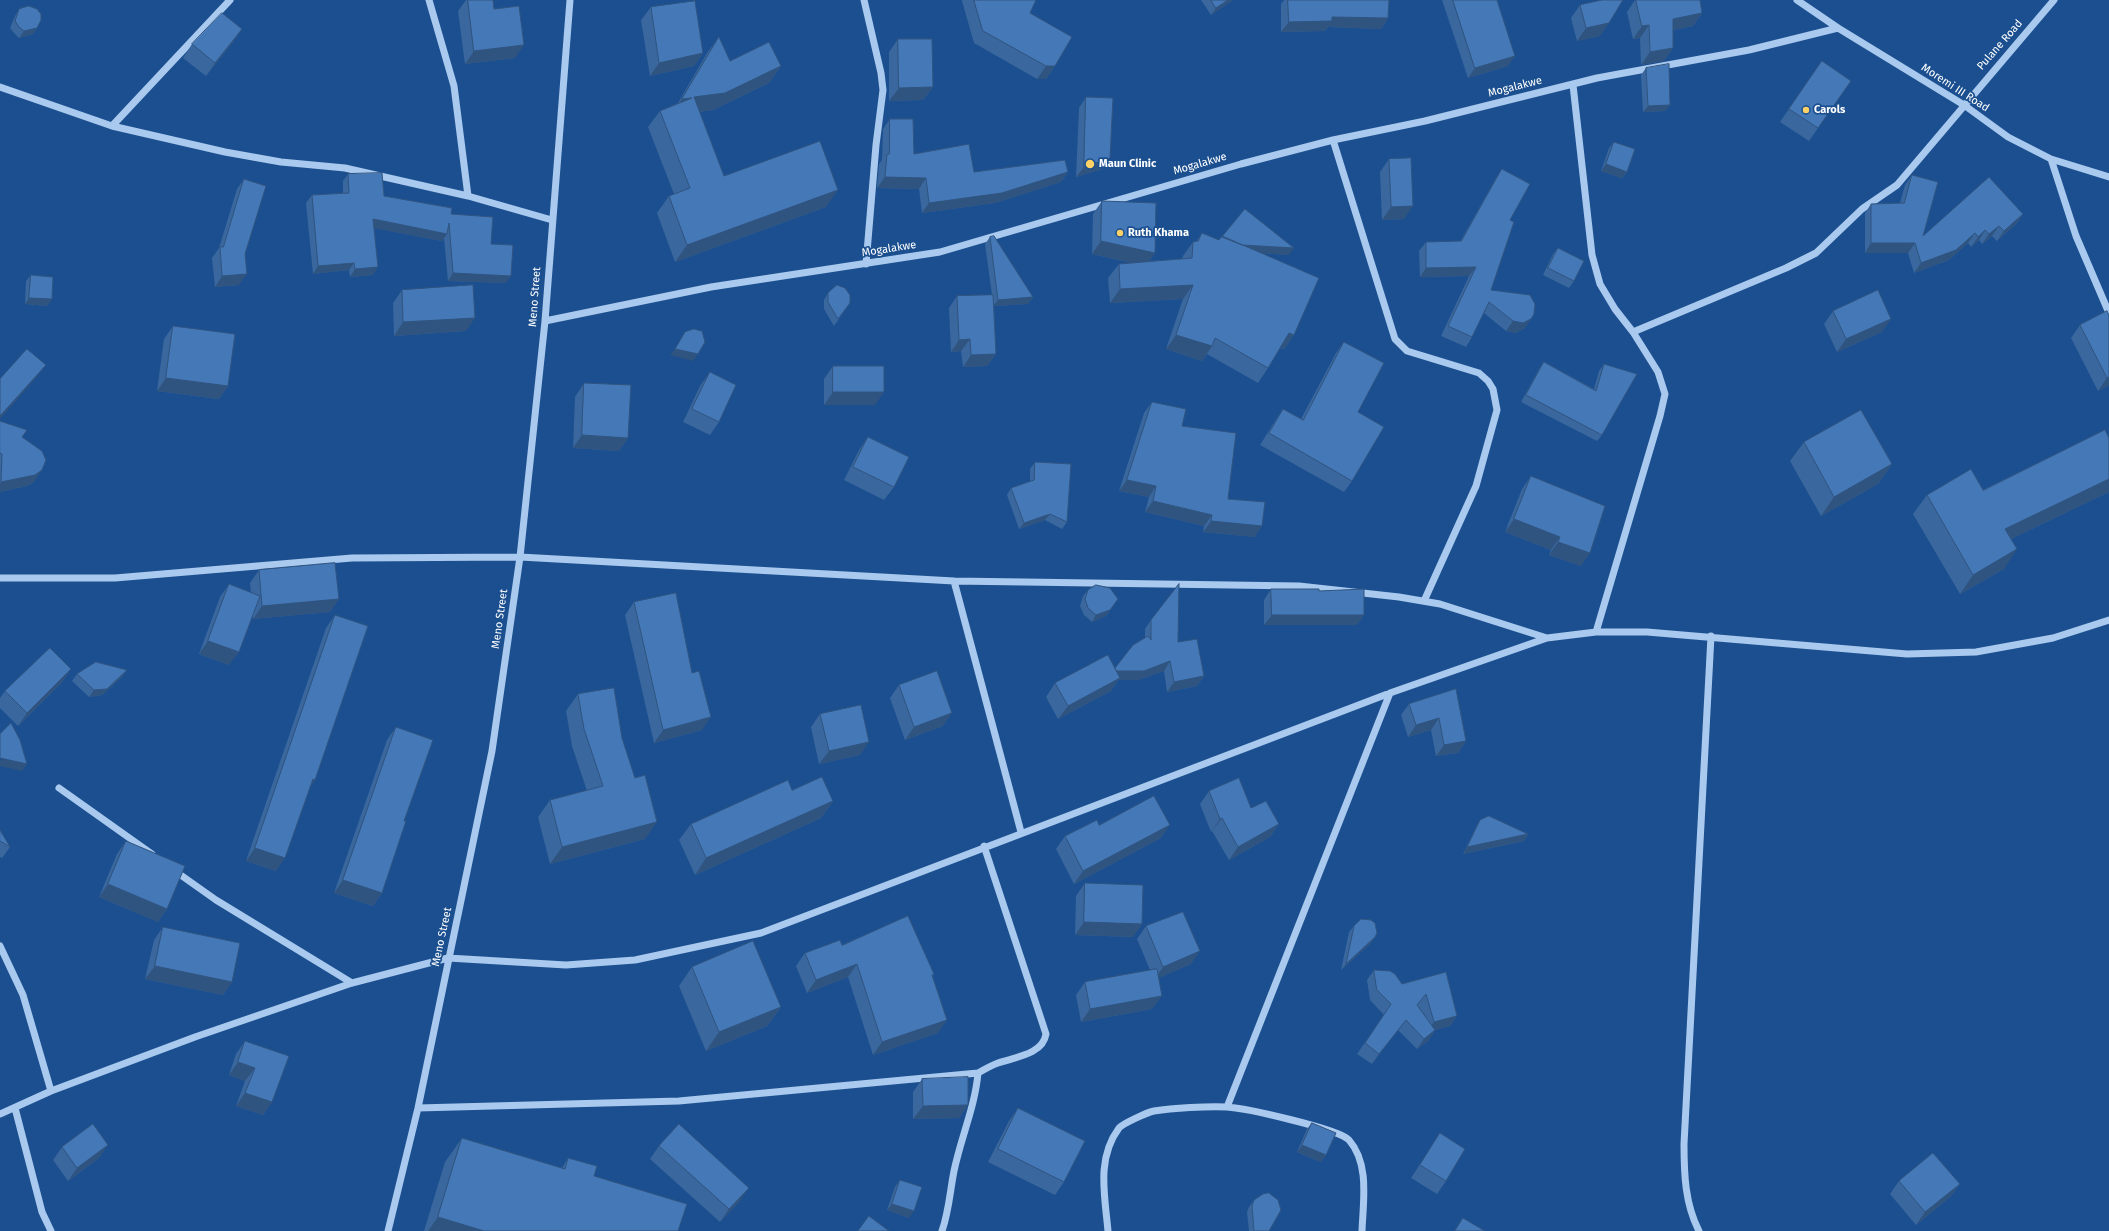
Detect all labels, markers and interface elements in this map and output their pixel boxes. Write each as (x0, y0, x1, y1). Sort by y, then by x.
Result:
street label: Pulane Road (1975, 17, 2025, 73)
street label: Moremi III Road (1919, 61, 1991, 115)
street label: Mogalakwe (1487, 74, 1543, 100)
place label: Carols (1814, 103, 1845, 117)
marker: Carols (1801, 105, 1811, 115)
street label: Mogalakwe (1172, 150, 1228, 178)
place label: Maun Clinic (1099, 157, 1156, 171)
marker: Maun Clinic (1084, 158, 1096, 170)
place label: Ruth Khama (1128, 226, 1189, 240)
marker: Ruth Khama (1115, 228, 1125, 238)
street label: Mogalakwe (861, 238, 917, 260)
street label: Meno Street (526, 267, 544, 327)
street label: Meno Street (489, 588, 511, 650)
street label: Meno Street (429, 906, 455, 968)

